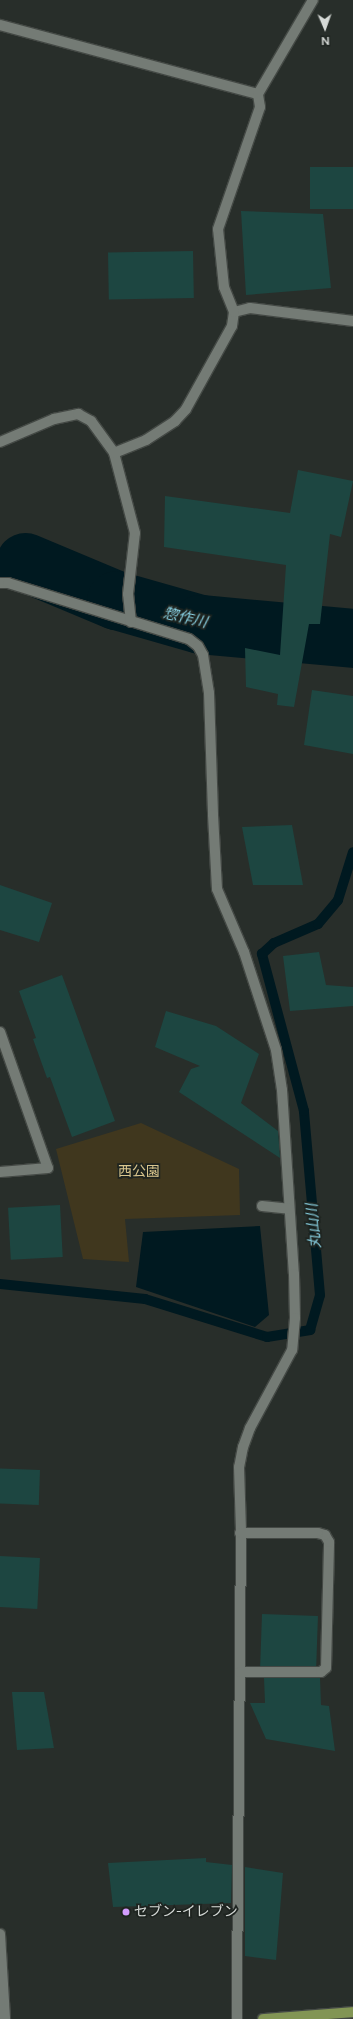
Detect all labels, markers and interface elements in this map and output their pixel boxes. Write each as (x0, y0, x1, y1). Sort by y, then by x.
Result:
north arrow (305, 8, 345, 48)
text: N (321, 34, 330, 47)
water label: 惣作川 (161, 604, 209, 632)
park label: 西公園 (118, 1164, 160, 1180)
water label: 丸山川 (303, 1203, 325, 1249)
place label: セブン-イレブン (134, 1904, 238, 1920)
marker: セブン-イレブン (121, 1907, 131, 1917)

